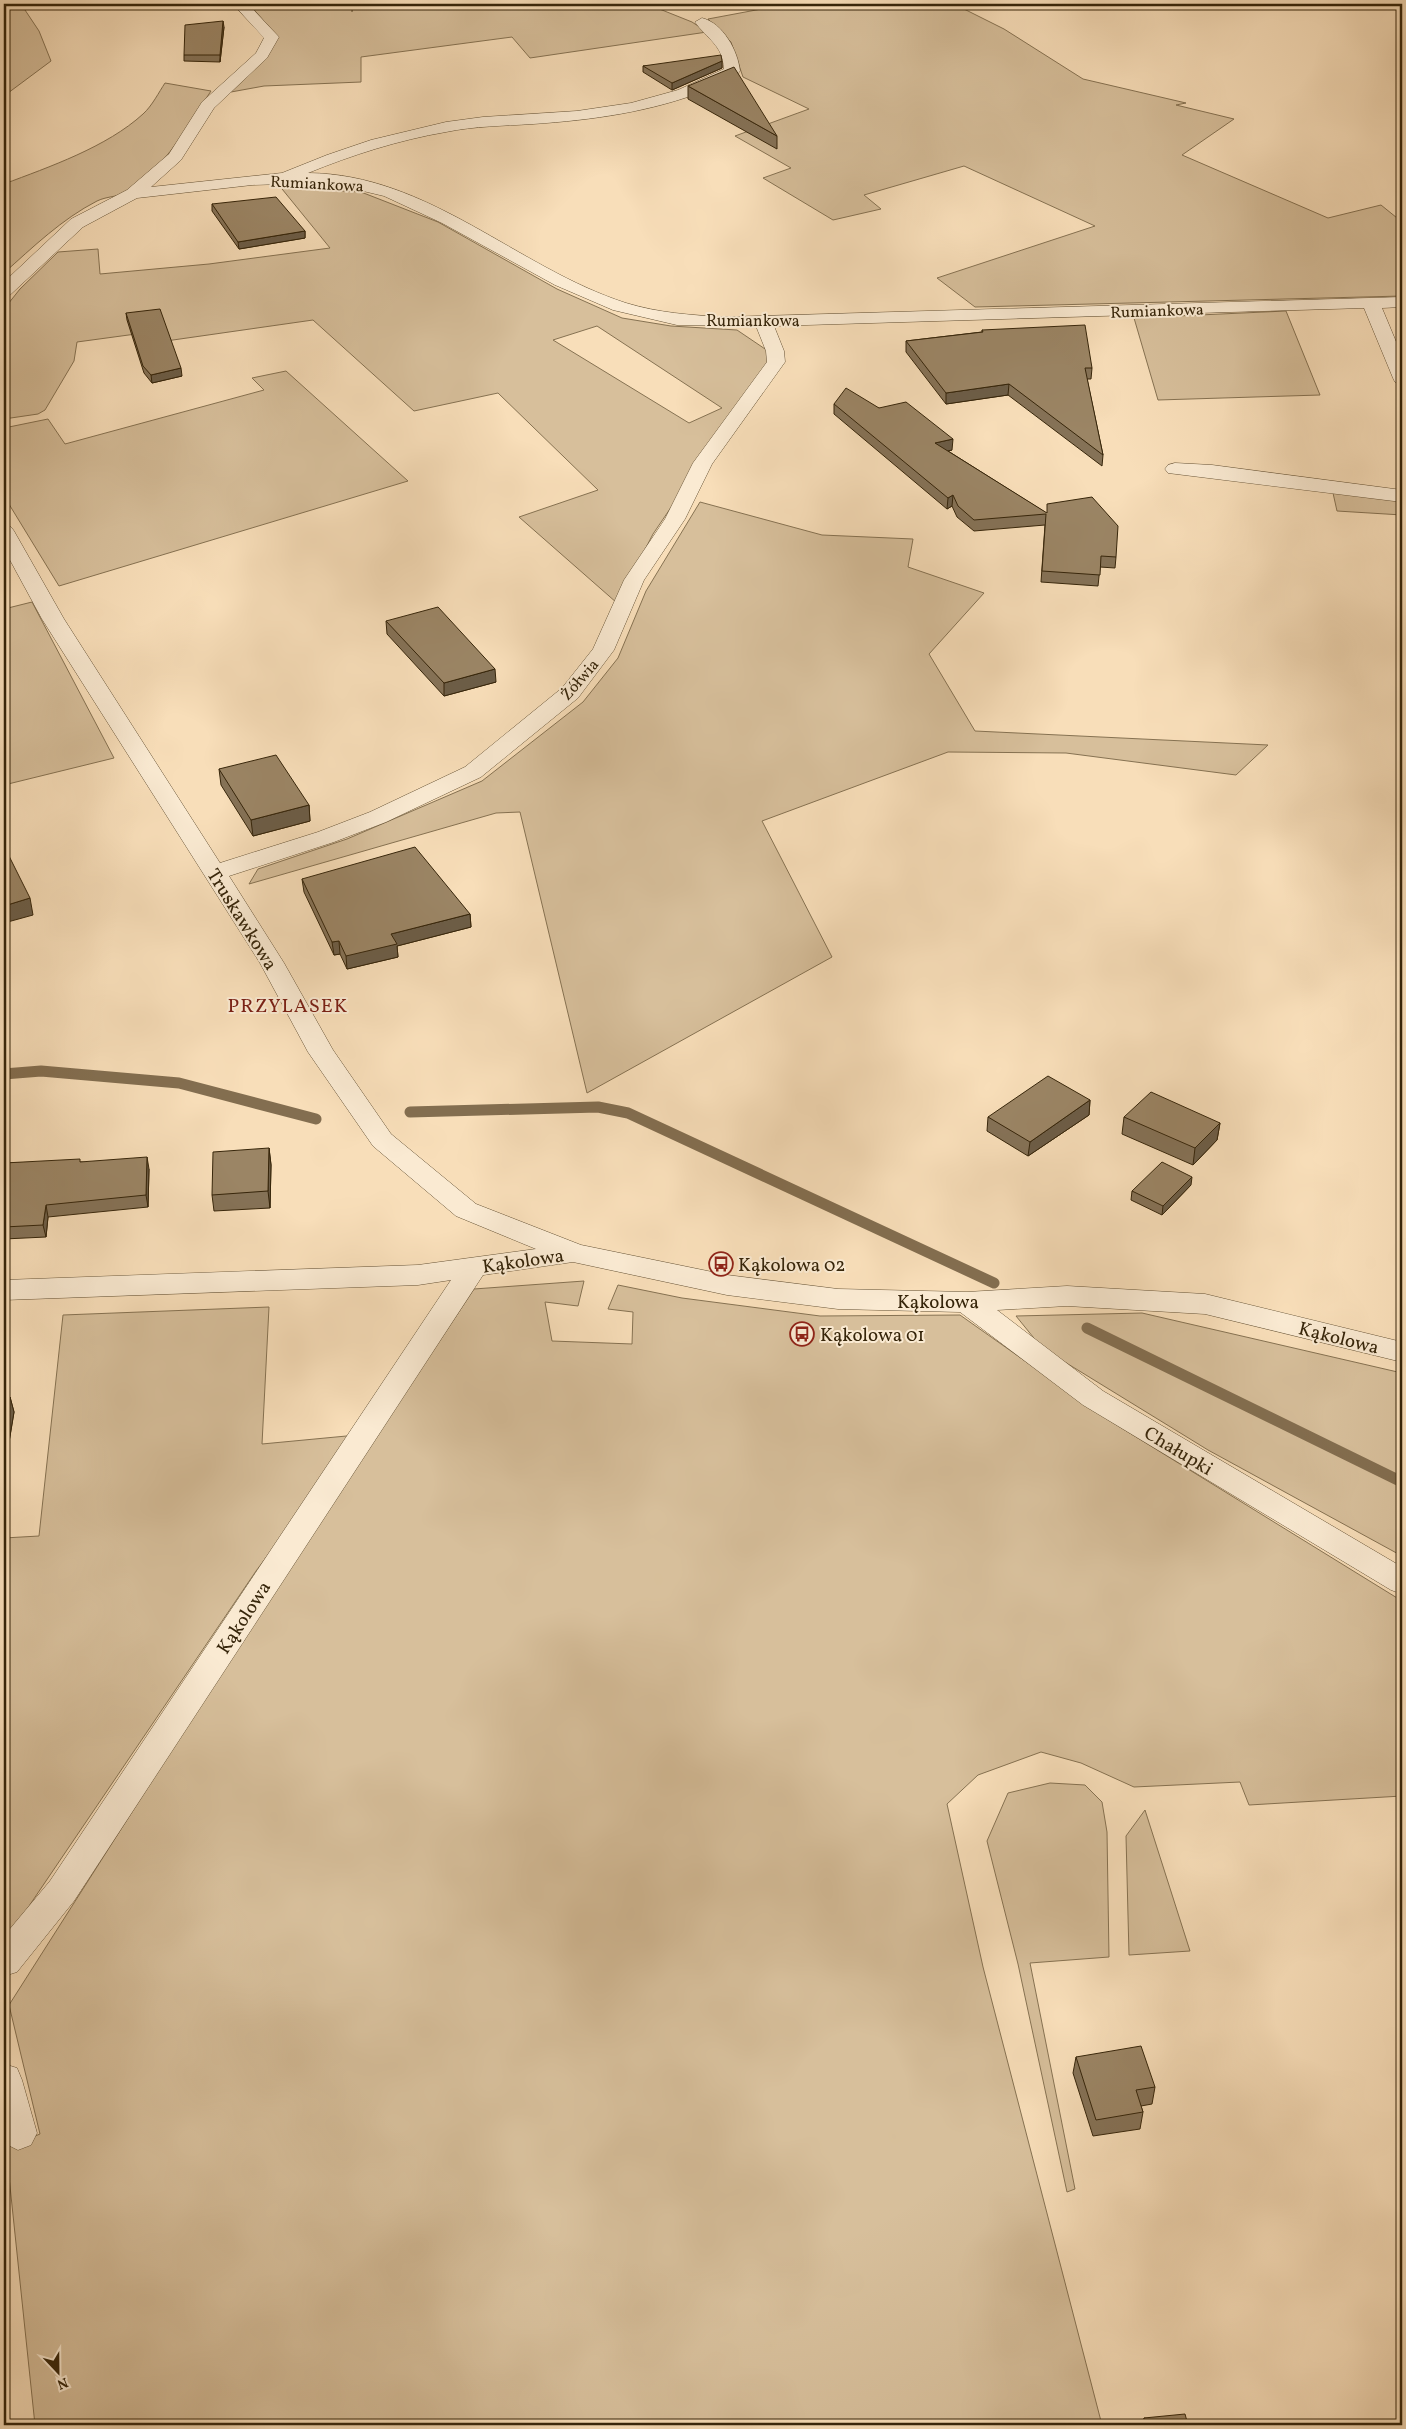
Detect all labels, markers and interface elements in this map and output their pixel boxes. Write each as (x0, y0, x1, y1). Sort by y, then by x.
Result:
street label: Rumiankowa (270, 172, 364, 198)
street label: Rumiankowa (1110, 299, 1204, 325)
street label: Rumiankowa (706, 311, 800, 333)
street label: Żółwia (556, 655, 605, 706)
street label: Truskawkowa (200, 864, 283, 976)
district label: PRZYLASEK (228, 993, 348, 1021)
street label: Kąkolowa (481, 1243, 566, 1281)
bus stop icon: Kąkolowa 02 (708, 1251, 734, 1277)
place label: Kąkolowa 02 (738, 1253, 846, 1279)
street label: Kąkolowa (897, 1290, 979, 1316)
street label: Kąkolowa (1296, 1316, 1381, 1361)
bus stop icon: Kąkolowa 01 (789, 1321, 815, 1347)
place label: Kąkolowa 01 (820, 1323, 925, 1349)
street label: Chałupki (1139, 1421, 1218, 1483)
street label: Kąkolowa (211, 1577, 278, 1660)
north arrow (32, 2346, 82, 2396)
text: N (54, 2372, 71, 2393)

